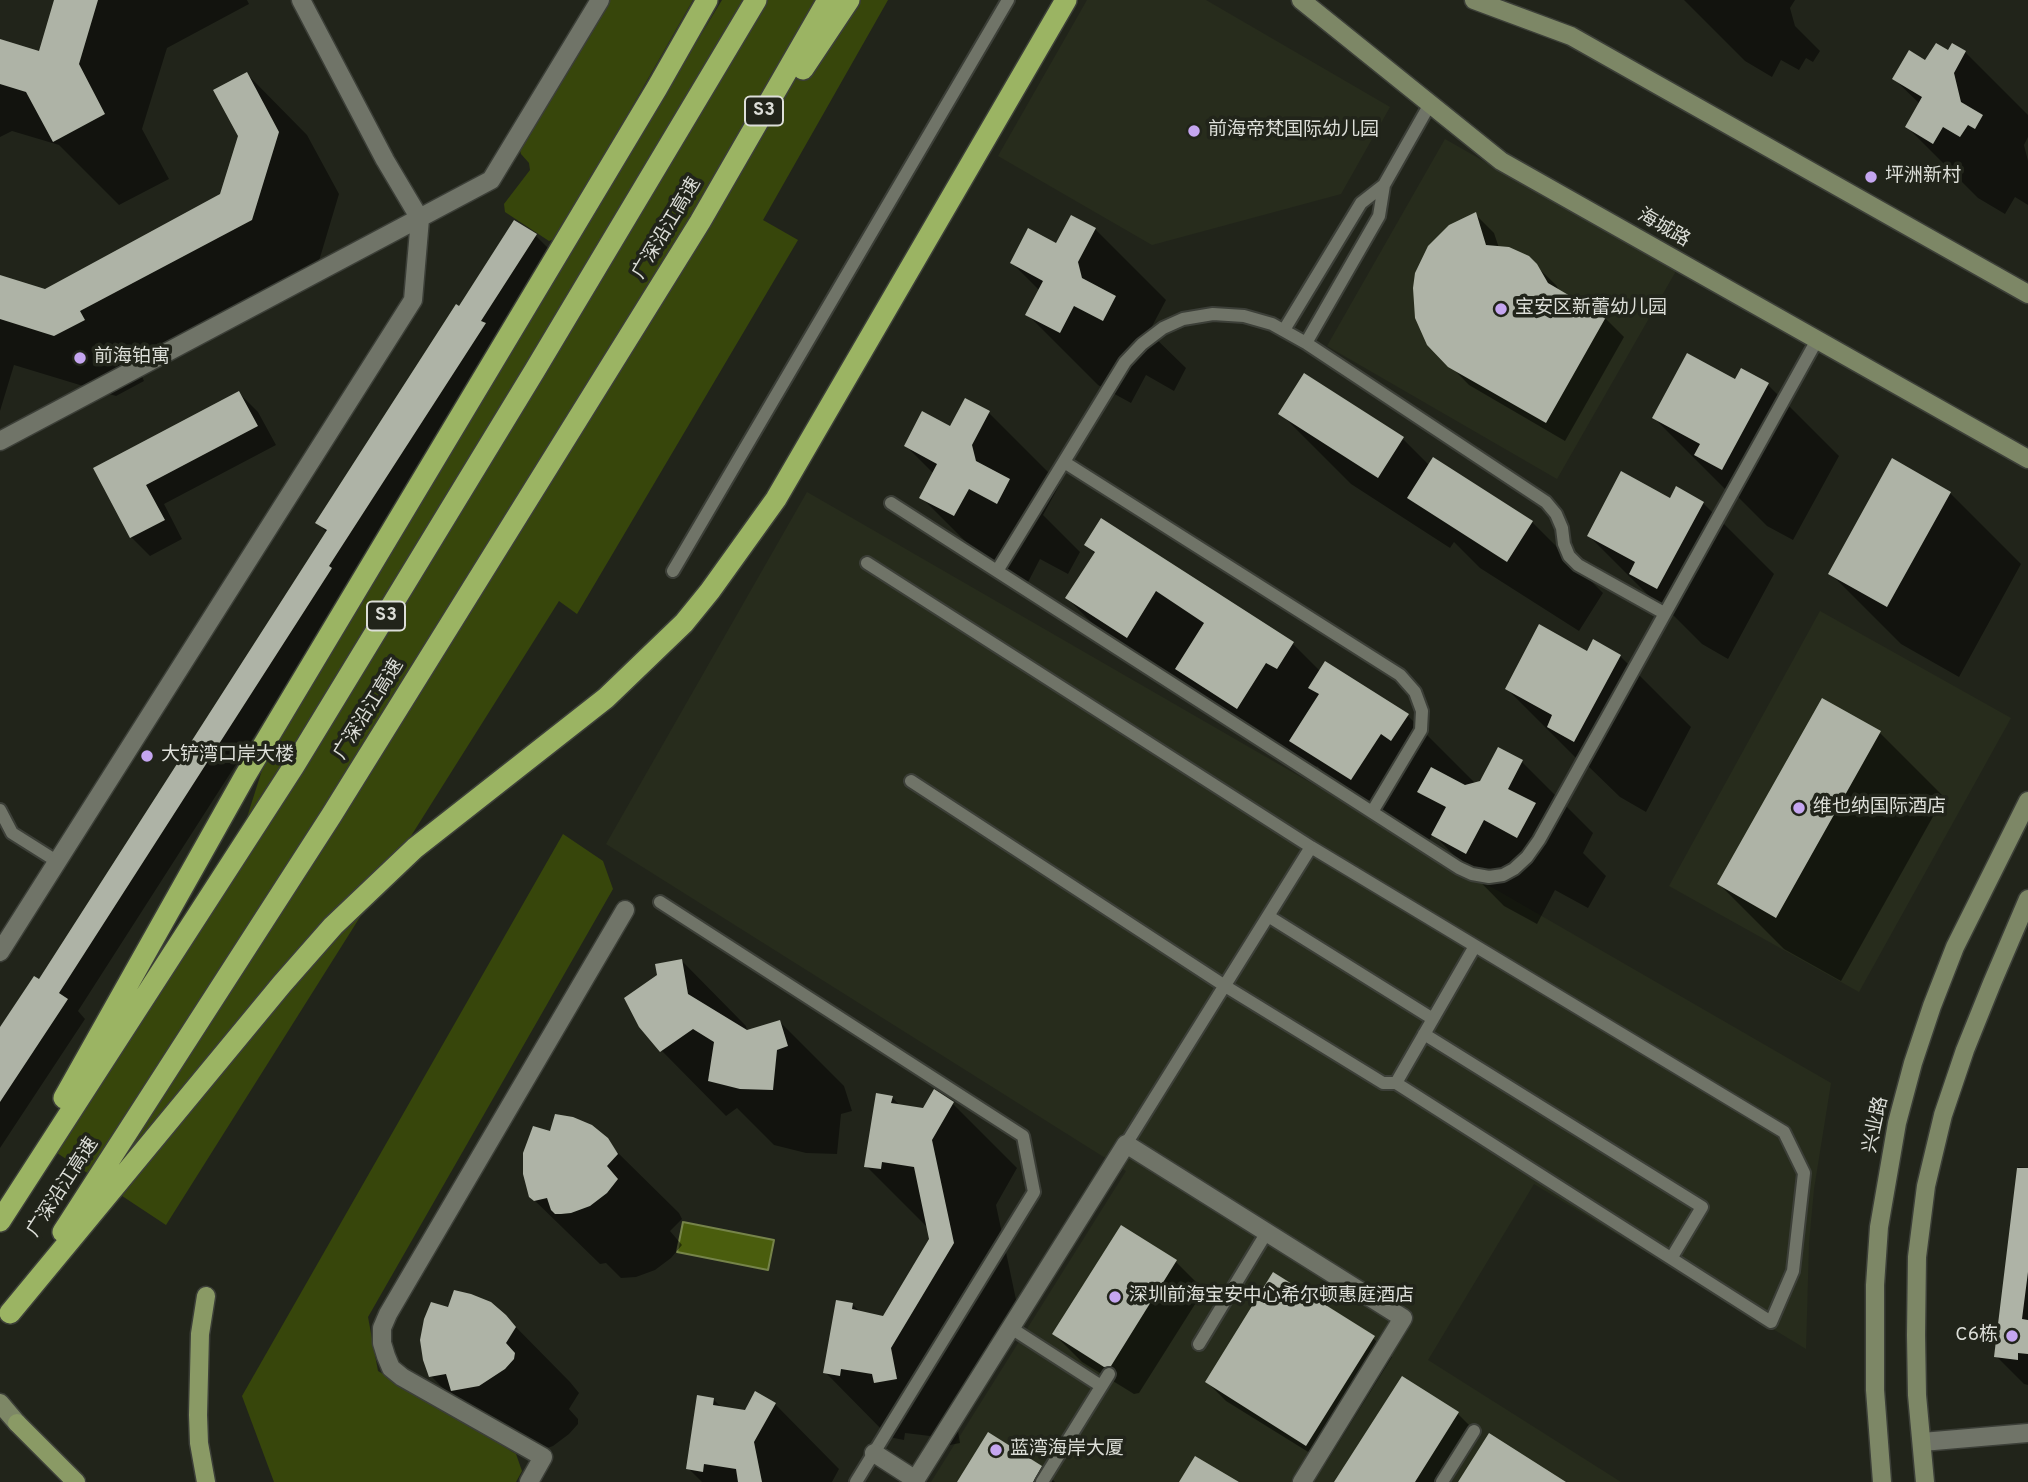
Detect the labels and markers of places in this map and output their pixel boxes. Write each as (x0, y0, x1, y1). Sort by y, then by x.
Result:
place label: 前海帝梵国际幼儿园 (1208, 120, 1379, 142)
marker: 前海帝梵国际幼儿园 (1186, 123, 1202, 139)
place label: 坪洲新村 (1885, 166, 1961, 188)
marker: 坪洲新村 (1863, 169, 1879, 185)
place label: 宝安区新蕾幼儿园 (1515, 298, 1667, 320)
marker: 宝安区新蕾幼儿园 (1493, 301, 1509, 317)
place label: 前海铂寓 (94, 347, 170, 369)
marker: 前海铂寓 (72, 350, 88, 366)
place label: 大铲湾口岸大楼 (161, 745, 294, 767)
marker: 大铲湾口岸大楼 (139, 748, 155, 764)
place label: 维也纳国际酒店 (1813, 797, 1946, 819)
marker: 维也纳国际酒店 (1791, 800, 1807, 816)
place label: 深圳前海宝安中心希尔顿惠庭酒店 (1129, 1286, 1414, 1308)
marker: 深圳前海宝安中心希尔顿惠庭酒店 (1107, 1289, 1123, 1305)
place label: C6栋 (1955, 1325, 1998, 1347)
marker: C6栋 (2004, 1328, 2020, 1344)
place label: 蓝湾海岸大厦 (1010, 1439, 1124, 1461)
marker: 蓝湾海岸大厦 (988, 1442, 1004, 1458)

